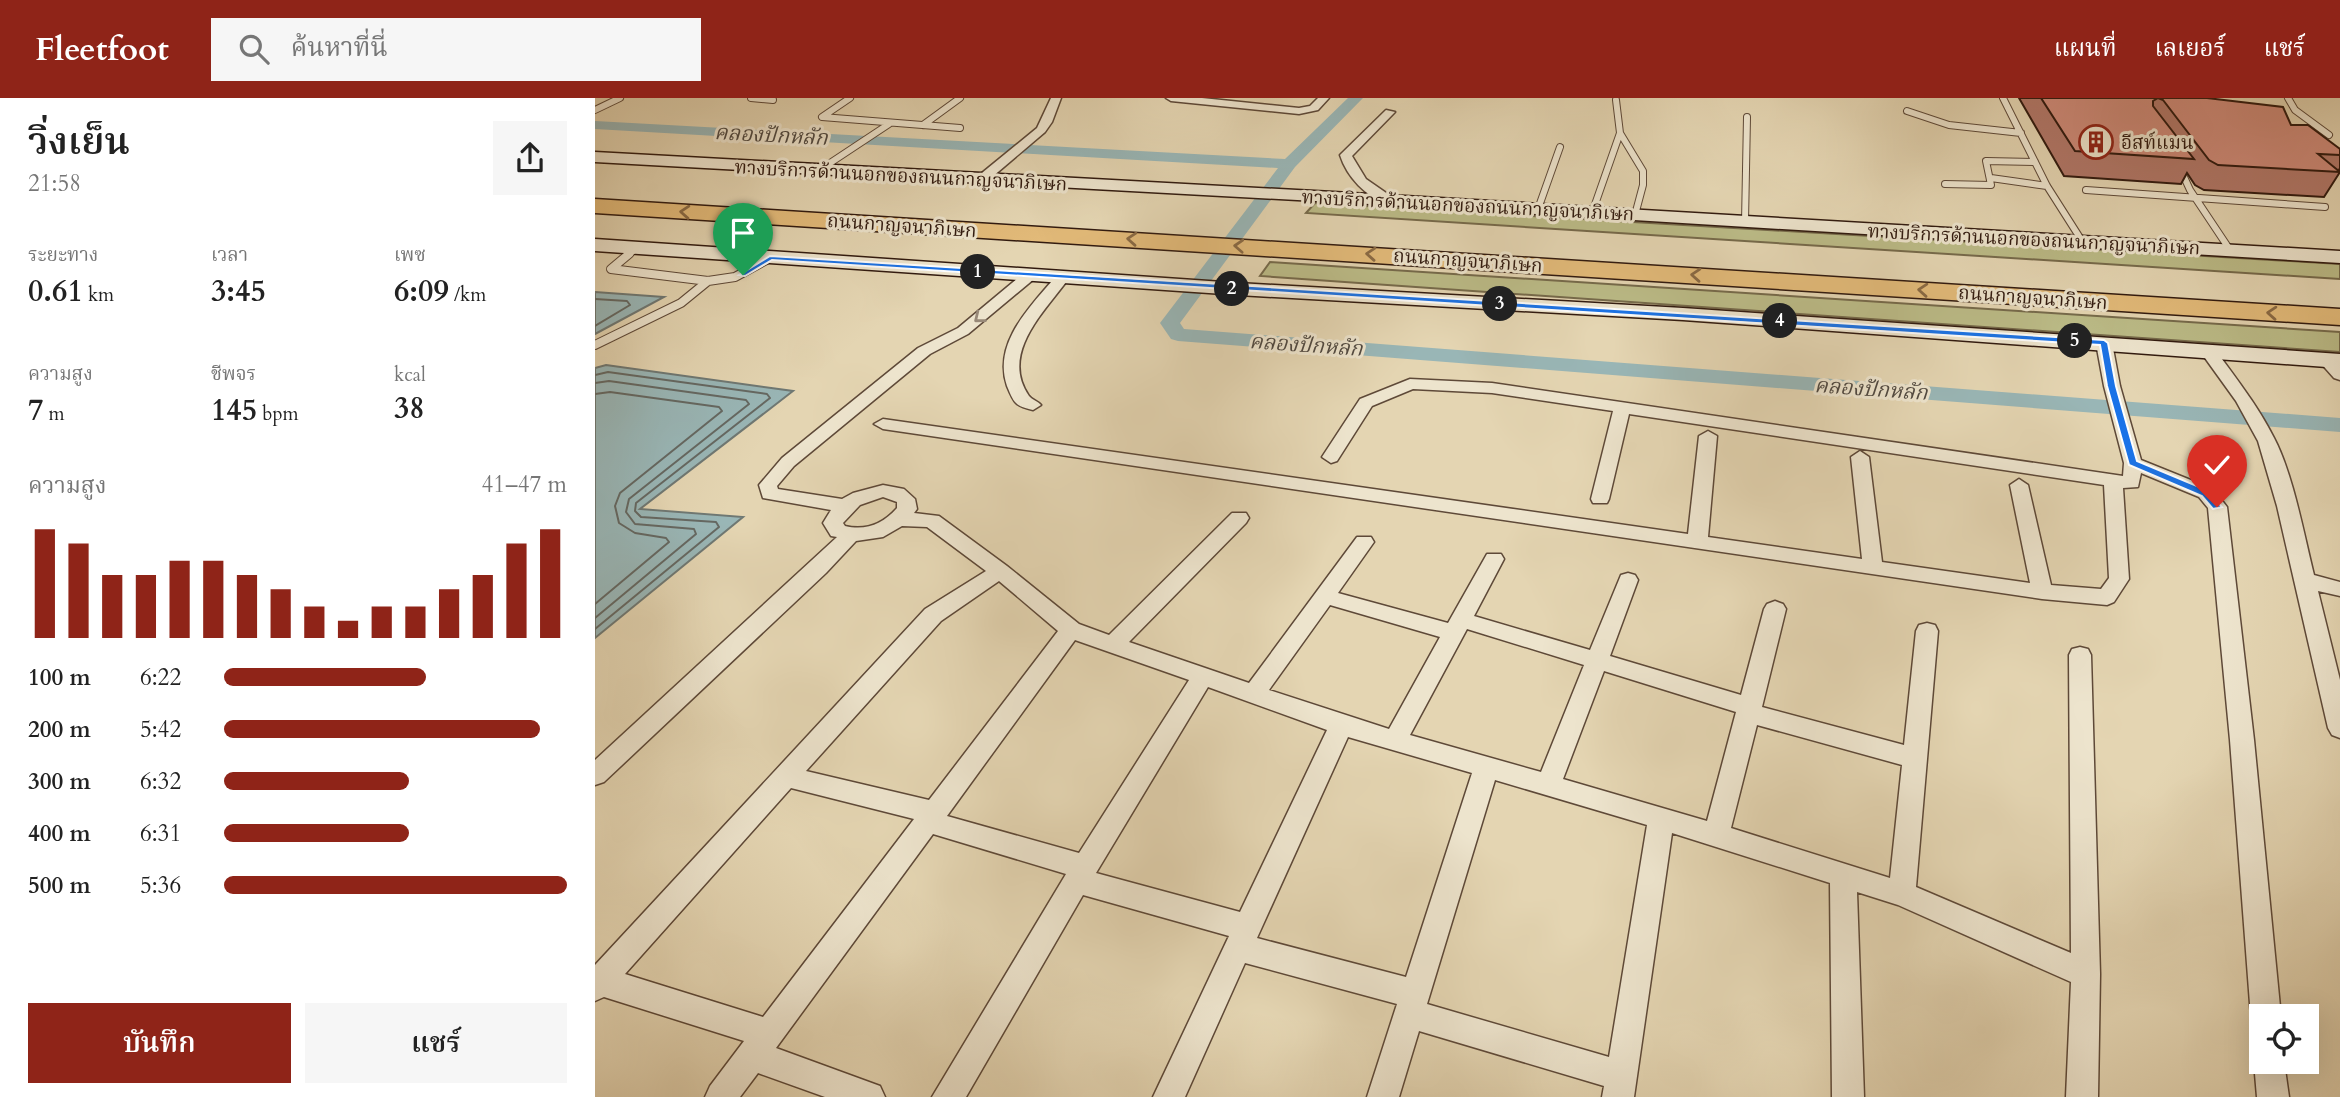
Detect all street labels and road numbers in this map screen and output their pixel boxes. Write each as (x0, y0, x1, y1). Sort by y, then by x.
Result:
street label: ทางบริการด้านนอกของถนนกาญจนาภิเษก (734, 154, 1068, 198)
street label: ทางบริการด้านนอกของถนนกาญจนาภิเษก (1301, 184, 1635, 228)
street label: ถนนกาญจนาภิเษก (826, 208, 977, 244)
street label: ทางบริการด้านนอกของถนนกาญจนาภิเษก (1867, 218, 2201, 262)
street label: ถนนกาญจนาภิเษก (1392, 243, 1543, 279)
street label: ถนนกาญจนาภิเษก (1957, 280, 2108, 316)

